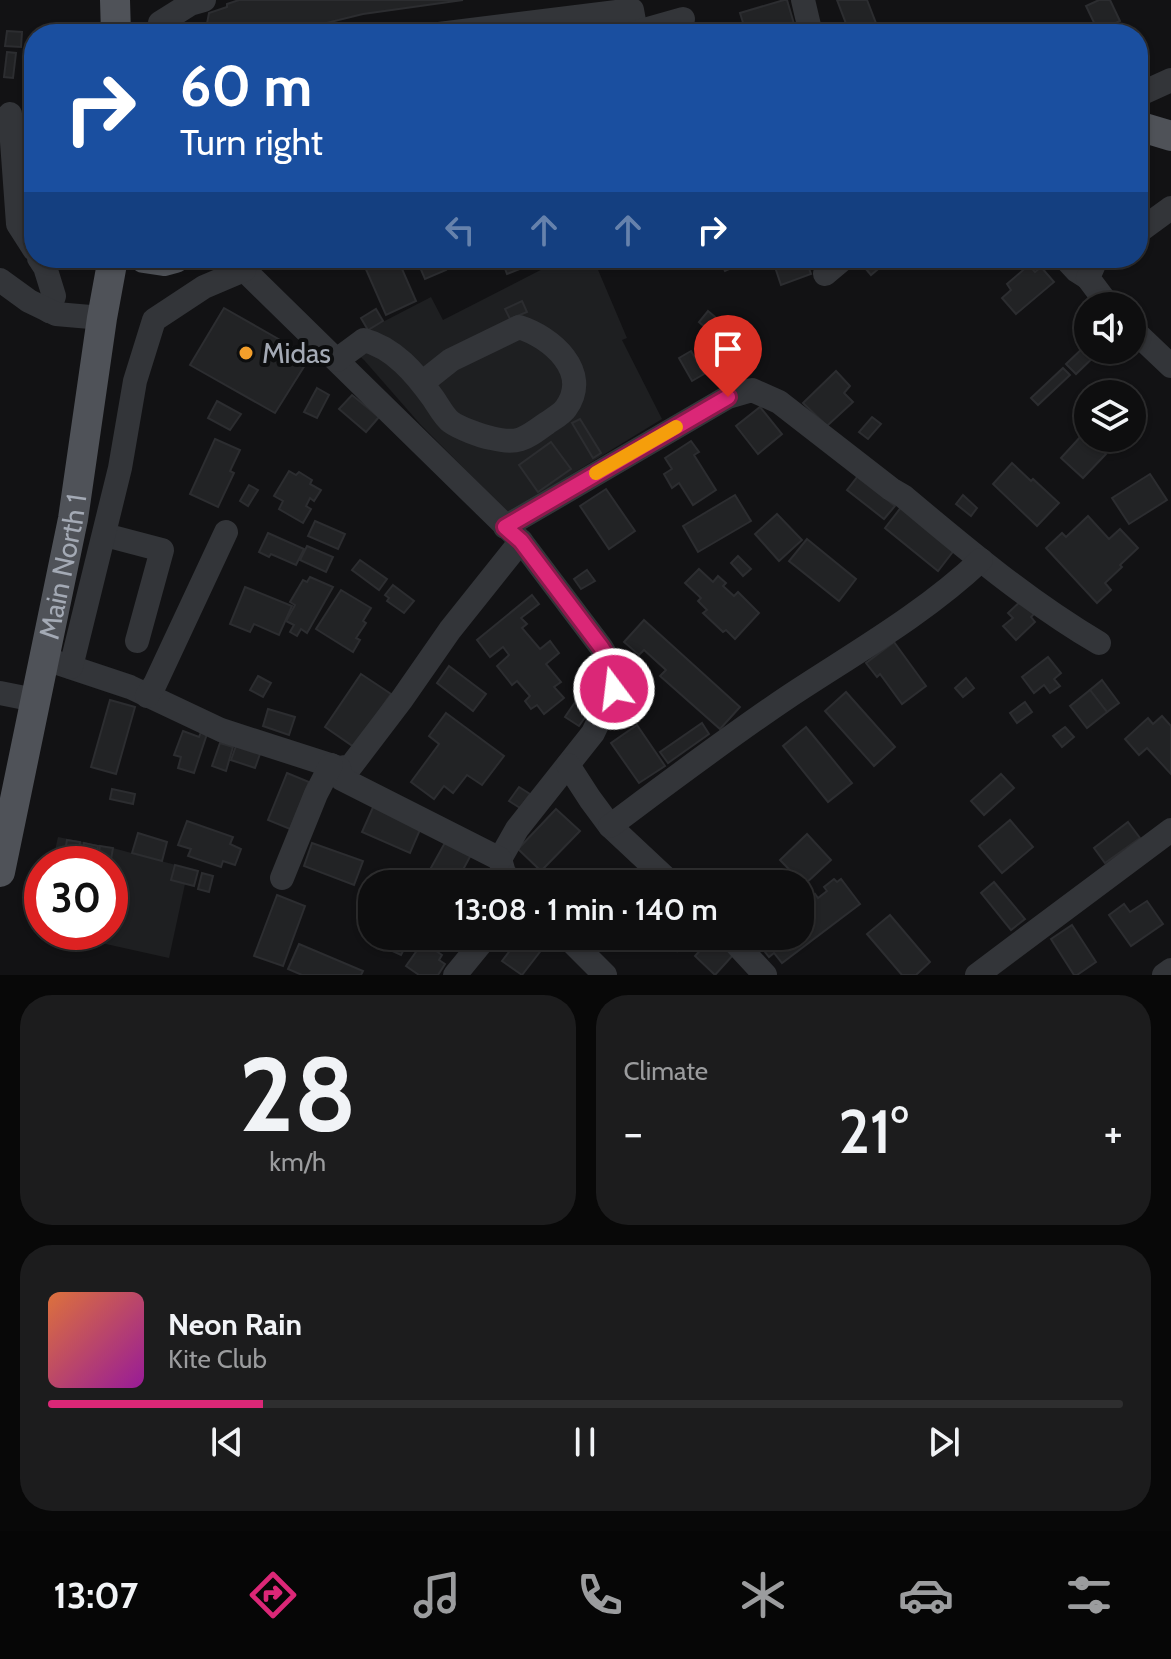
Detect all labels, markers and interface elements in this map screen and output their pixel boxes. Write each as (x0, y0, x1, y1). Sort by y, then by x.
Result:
text: 60 m (180, 52, 312, 120)
icon: right (48, 56, 152, 160)
text: Turn right (180, 120, 323, 164)
icon: left (438, 208, 482, 252)
icon: ahead (522, 208, 566, 252)
icon: ahead (606, 208, 650, 252)
icon: right (690, 208, 734, 252)
map controls (1074, 292, 1146, 452)
button: sound (1074, 292, 1146, 364)
pin (694, 315, 762, 397)
icon: arrive (706, 327, 750, 371)
place label: Midas (262, 336, 331, 370)
marker: Midas (237, 344, 255, 362)
button: layers (1074, 380, 1146, 452)
street label: Main North 1 (32, 491, 93, 642)
position arrow (572, 647, 656, 731)
speed limit sign: 30 (24, 846, 128, 950)
text: 13:08 · 1 min · 140 m (454, 891, 718, 928)
text: 28 (239, 1031, 357, 1157)
text: Climate (624, 1055, 708, 1087)
text: 21° (838, 1095, 908, 1168)
text: − (624, 1106, 643, 1159)
text: + (1104, 1106, 1123, 1159)
text: km/h (269, 1146, 326, 1178)
text: Neon Rain (168, 1306, 302, 1343)
text: Kite Club (168, 1343, 267, 1375)
icon: previous (205, 1420, 249, 1464)
icon: pause (563, 1420, 607, 1464)
icon: next (922, 1420, 966, 1464)
icon: directions (245, 1567, 301, 1623)
icon: music (409, 1567, 465, 1623)
icon: phone (572, 1567, 628, 1623)
icon: climate (735, 1567, 791, 1623)
icon: car (898, 1567, 954, 1623)
icon: filters (1061, 1567, 1117, 1623)
text: 13:07 (54, 1573, 138, 1617)

